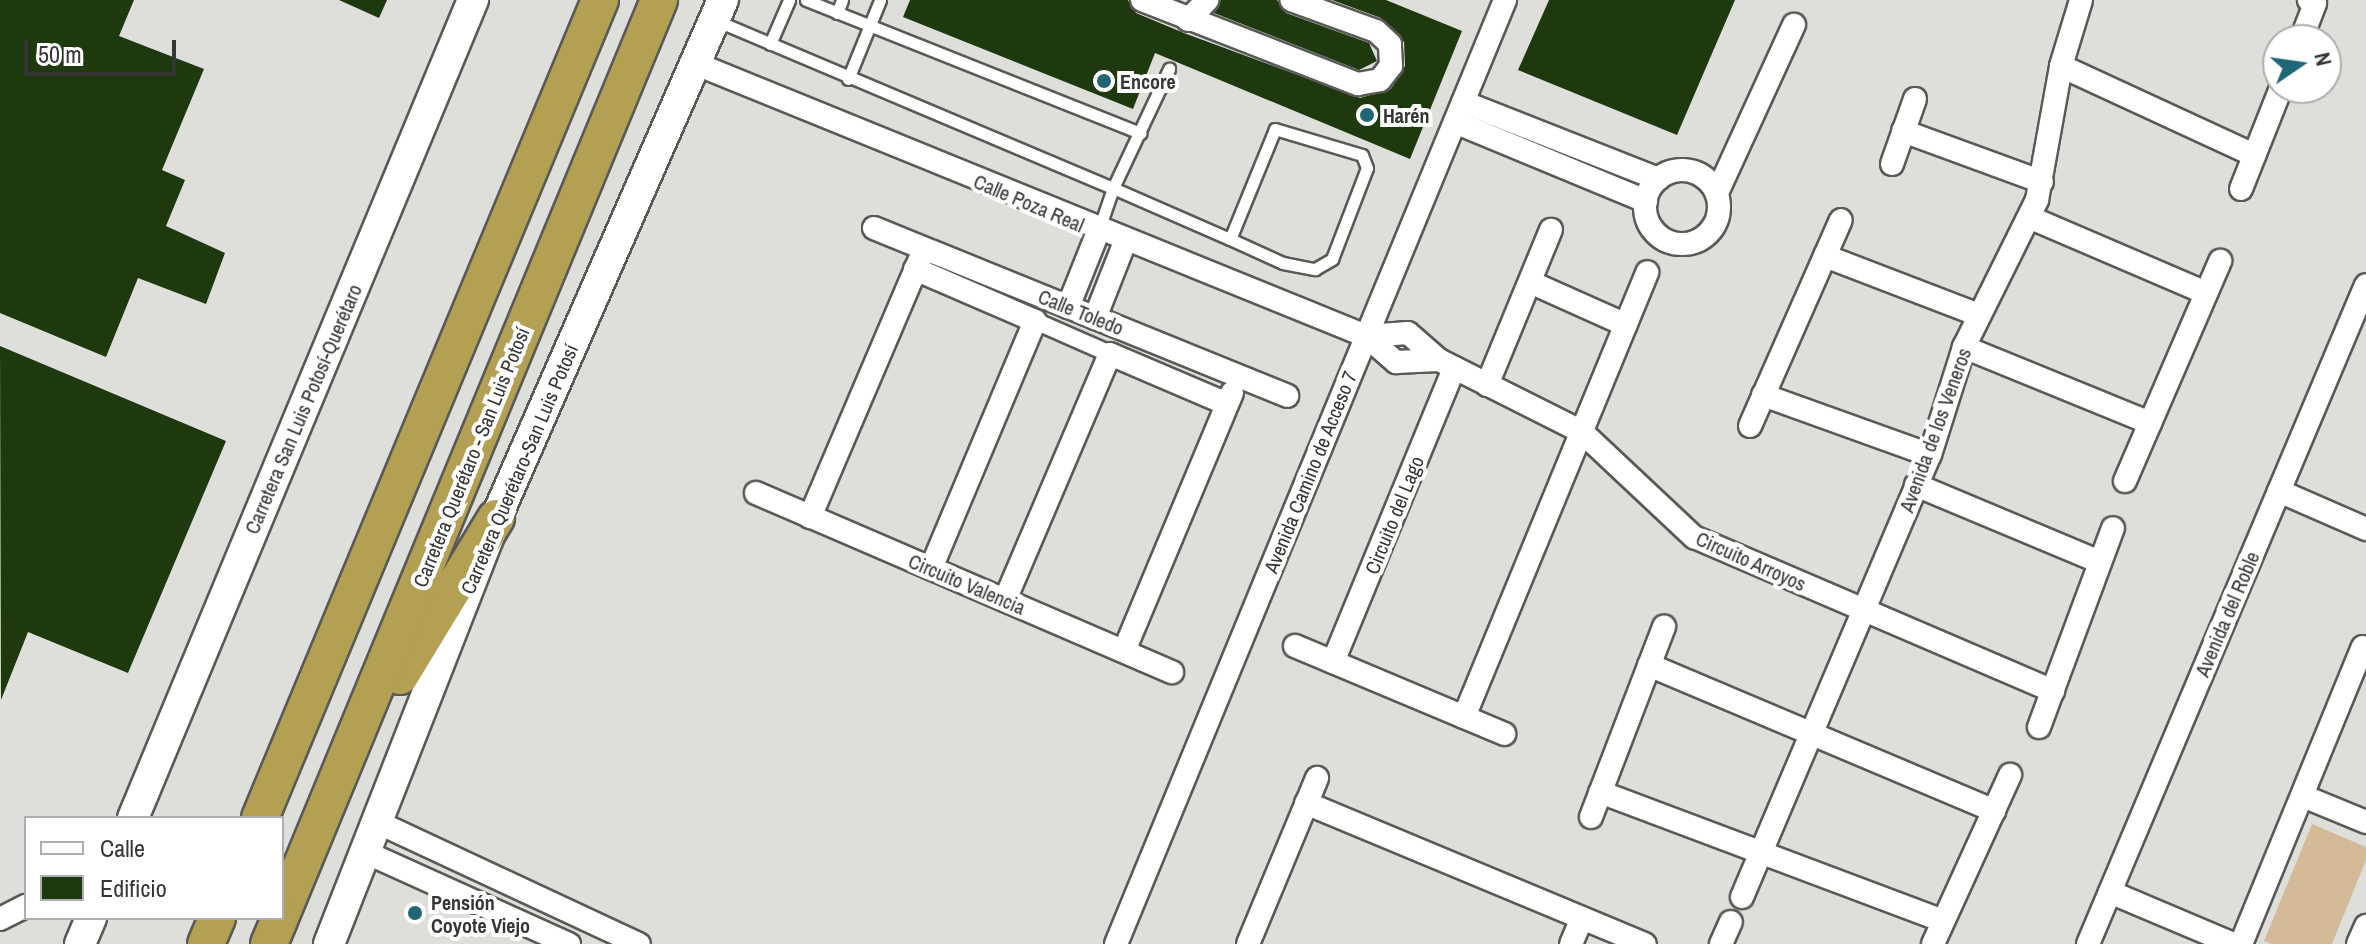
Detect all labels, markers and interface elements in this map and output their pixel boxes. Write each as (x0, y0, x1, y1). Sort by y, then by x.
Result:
scale bar (28, 24, 180, 74)
north arrow (2262, 24, 2342, 104)
text: 50 m (38, 38, 82, 70)
text: N (2307, 49, 2340, 69)
place label: Encore (1120, 69, 1176, 93)
marker: Encore (1095, 72, 1113, 90)
place label: Harén (1383, 103, 1429, 127)
marker: Harén (1358, 106, 1376, 124)
street label: Calle Poza Real (970, 169, 1088, 237)
street label: Carretera San Luis Potosí-Querétaro (239, 281, 367, 537)
street label: Calle Toledo (1035, 284, 1127, 340)
street label: Carretera Querétaro - San Luis Potosí (408, 324, 534, 590)
street label: Carretera Querétaro-San Luis Potosí (455, 341, 583, 597)
street label: Avenida de los Veneros (1894, 345, 1976, 515)
street label: Avenida Camino de Acceso 7 (1258, 367, 1362, 577)
street label: Circuito del Lago (1359, 453, 1429, 577)
street label: Circuito Arroyos (1692, 526, 1810, 596)
street label: Avenida del Roble (2190, 548, 2264, 680)
street label: Circuito Valencia (905, 549, 1029, 619)
legend (24, 816, 284, 920)
text: Calle (100, 832, 145, 864)
text: Edificio (100, 872, 167, 904)
place label: Pensión Coyote Viejo (431, 890, 530, 937)
marker: Pensión Coyote Viejo (406, 904, 424, 922)

